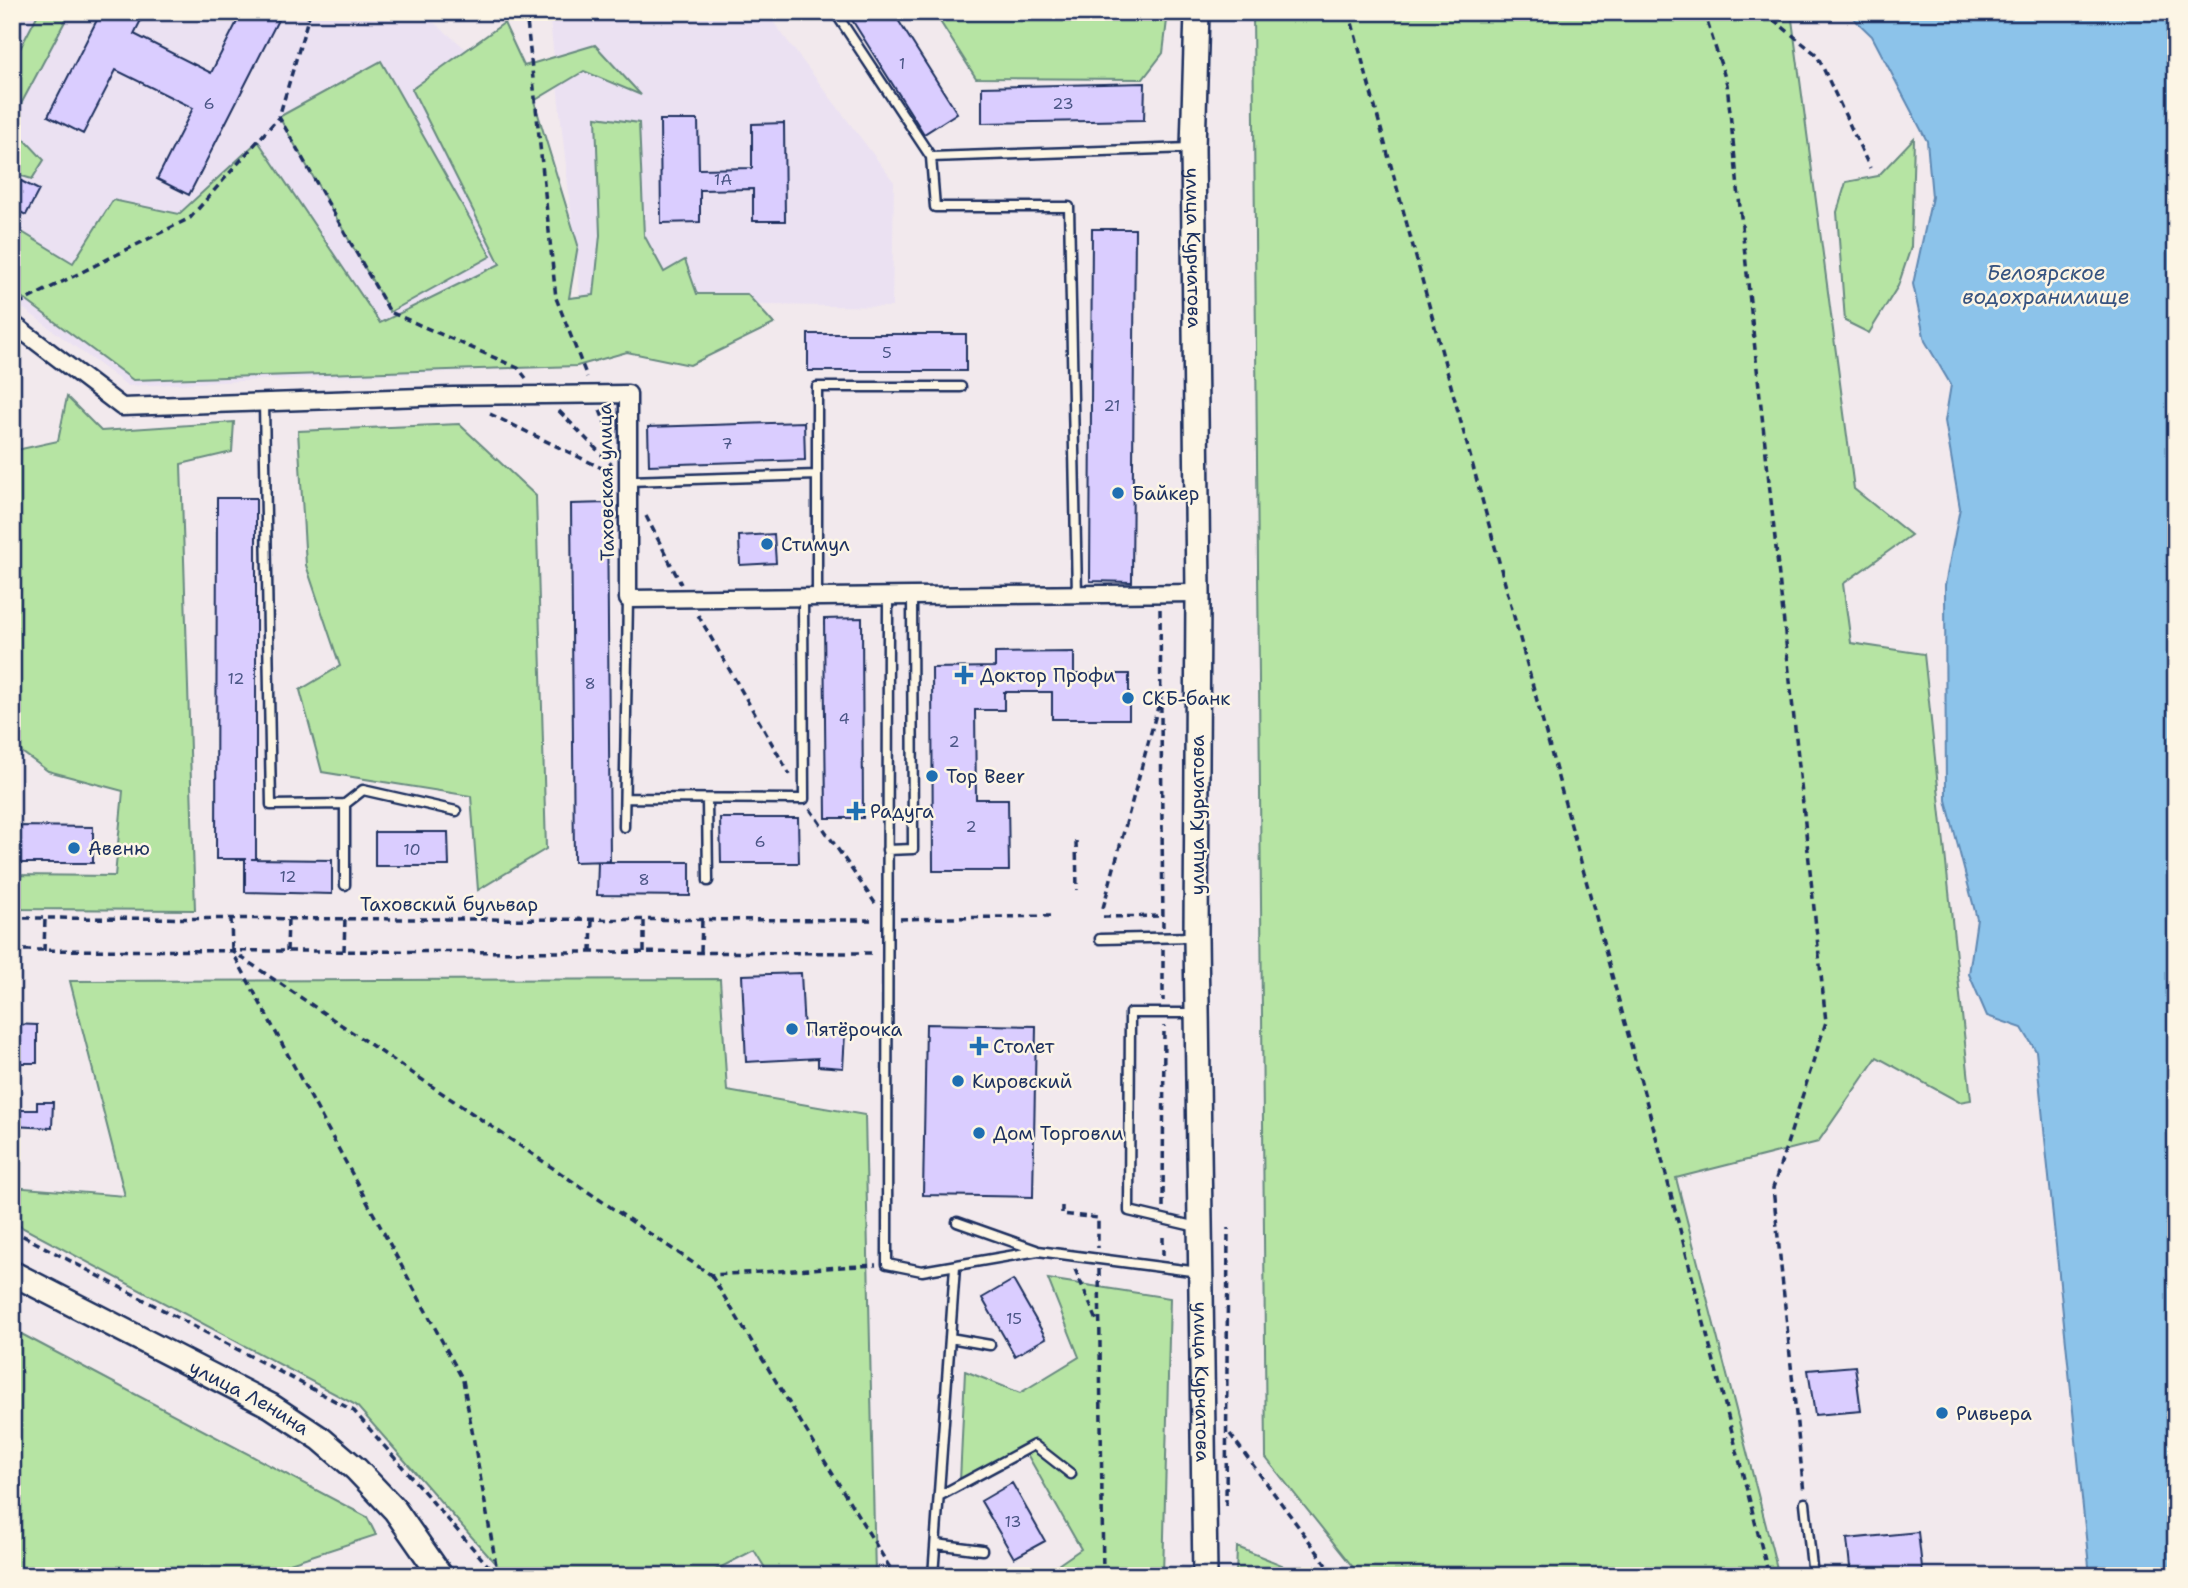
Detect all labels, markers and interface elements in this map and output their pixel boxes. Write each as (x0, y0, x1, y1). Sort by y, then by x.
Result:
house number: 1 (899, 53, 905, 74)
house number: 6 (203, 93, 215, 114)
house number: 23 (1052, 93, 1074, 114)
street label: улица Курчатова (1181, 168, 1208, 328)
house number: 1А (714, 169, 732, 190)
water label: Белоярское водохранилище (1962, 259, 2130, 311)
house number: 5 (882, 342, 892, 363)
house number: 21 (1103, 395, 1121, 416)
street label: Таховская улица (592, 403, 620, 561)
house number: 7 (721, 433, 733, 454)
place label: Байкер (1132, 481, 1200, 506)
marker: Байкер (1110, 485, 1126, 501)
place label: Стимул (781, 532, 850, 557)
marker: Стимул (759, 536, 775, 552)
place label: Доктор Профи (980, 663, 1115, 688)
marker: Доктор Профи (954, 665, 974, 685)
house number: 12 (227, 668, 245, 689)
house number: 8 (584, 673, 596, 694)
place label: СКБ-банк (1142, 686, 1230, 711)
marker: СКБ-банк (1120, 690, 1136, 706)
house number: 4 (838, 708, 850, 729)
house number: 2 (948, 731, 960, 752)
street label: улица Курчатова (1185, 735, 1210, 895)
place label: Top Beer (946, 764, 1025, 789)
marker: Top Beer (924, 768, 940, 784)
place label: Радуга (870, 799, 934, 824)
marker: Радуга (848, 803, 864, 819)
house number: 2 (965, 816, 977, 837)
house number: 6 (754, 831, 766, 852)
place label: Авеню (88, 836, 150, 861)
house number: 10 (403, 839, 421, 860)
marker: Авеню (66, 840, 82, 856)
house number: 12 (279, 866, 297, 887)
house number: 8 (638, 869, 650, 890)
street label: Таховский бульвар (360, 892, 538, 917)
place label: Пятёрочка (806, 1017, 902, 1042)
marker: Пятёрочка (784, 1021, 800, 1037)
place label: Столет (993, 1034, 1055, 1059)
marker: Столет (971, 1038, 987, 1054)
place label: Кировский (972, 1069, 1072, 1094)
marker: Кировский (950, 1073, 966, 1089)
place label: Дом Торговли (993, 1121, 1123, 1146)
marker: Дом Торговли (971, 1125, 987, 1141)
street label: улица Курчатова (1189, 1301, 1216, 1462)
house number: 15 (1006, 1308, 1022, 1329)
street label: улица Ленина (185, 1354, 314, 1441)
place label: Ривьера (1956, 1401, 2032, 1426)
marker: Ривьера (1934, 1405, 1950, 1421)
house number: 13 (1004, 1511, 1022, 1532)

